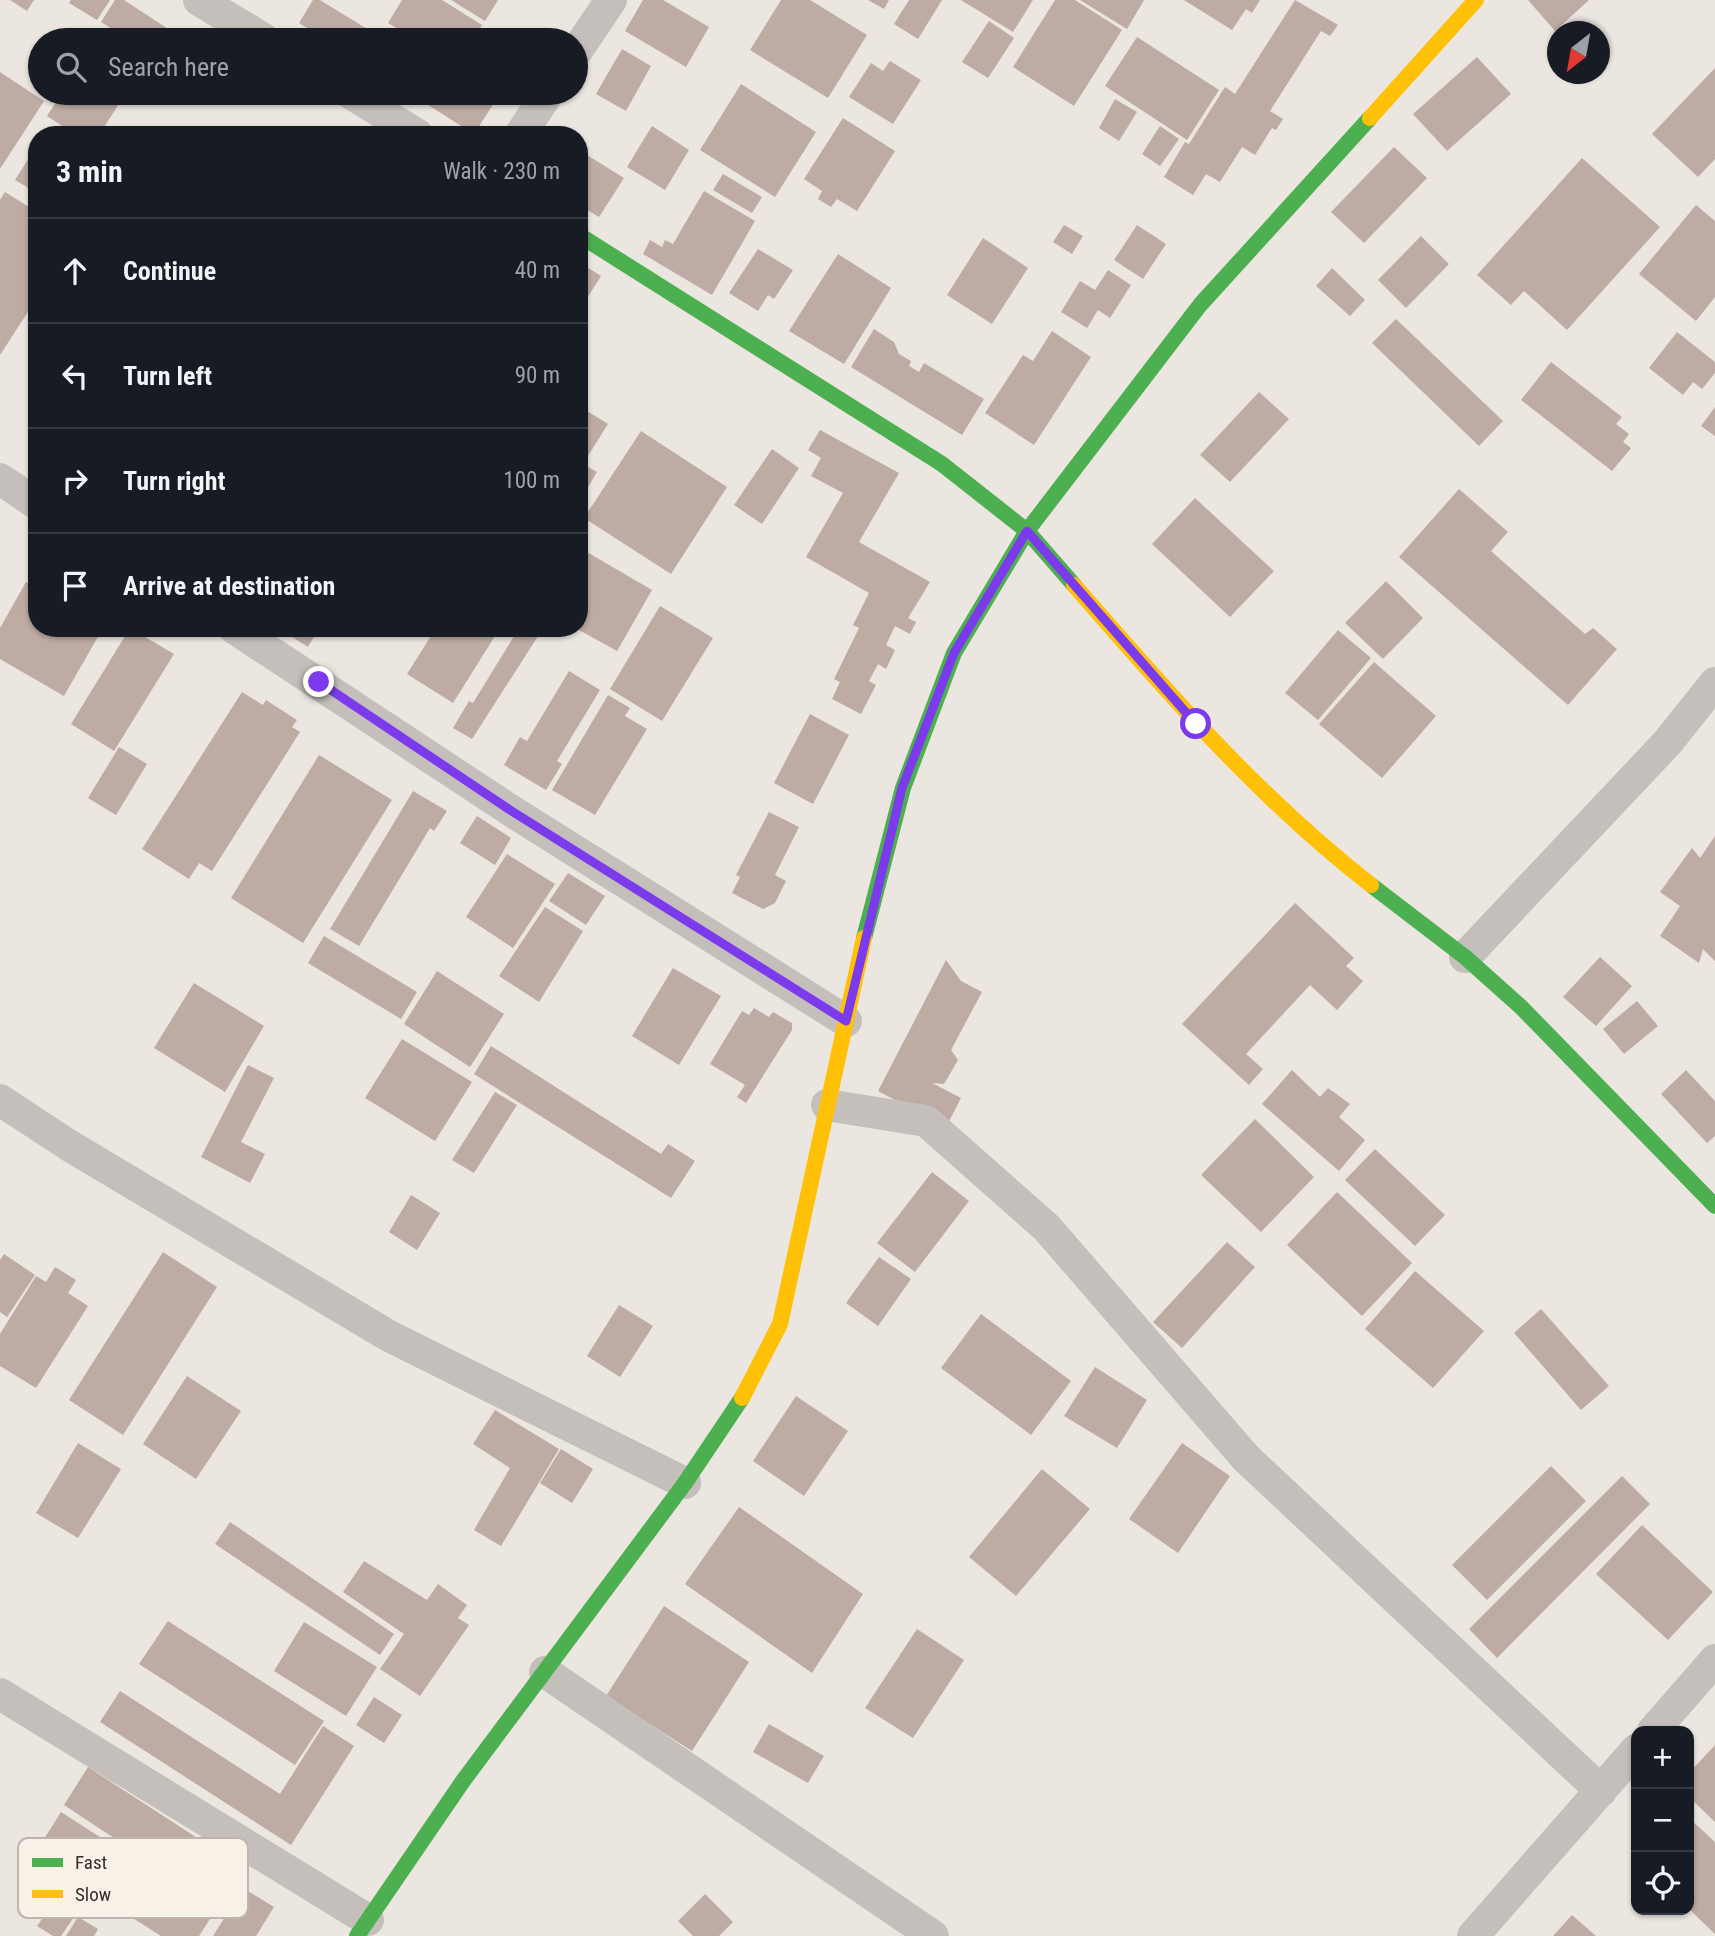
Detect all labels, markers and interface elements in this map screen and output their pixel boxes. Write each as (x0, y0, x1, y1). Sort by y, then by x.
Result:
north arrow (1547, 21, 1610, 84)
search box (28, 28, 588, 105)
icon: search (52, 48, 90, 86)
text: Search here (108, 52, 229, 82)
text: 3 min (56, 154, 123, 189)
text: Walk · 230 m (443, 158, 560, 185)
icon: ahead (56, 252, 94, 290)
text: Continue (123, 256, 216, 286)
text: 40 m (515, 257, 560, 284)
icon: left (56, 357, 94, 395)
text: Turn left (123, 361, 212, 391)
text: 90 m (515, 362, 560, 389)
icon: right (56, 462, 94, 500)
text: Turn right (123, 466, 225, 496)
text: 100 m (503, 467, 560, 494)
icon: arrive (56, 567, 94, 605)
text: Arrive at destination (123, 571, 335, 601)
route end (303, 666, 334, 697)
route start (1180, 708, 1211, 739)
map controls (1631, 1726, 1694, 1915)
button: + (1631, 1726, 1694, 1789)
button: − (1631, 1789, 1694, 1852)
legend (18, 1838, 248, 1918)
text: Fast (75, 1851, 107, 1874)
button: locate (1631, 1852, 1694, 1915)
text: Slow (75, 1883, 111, 1906)

